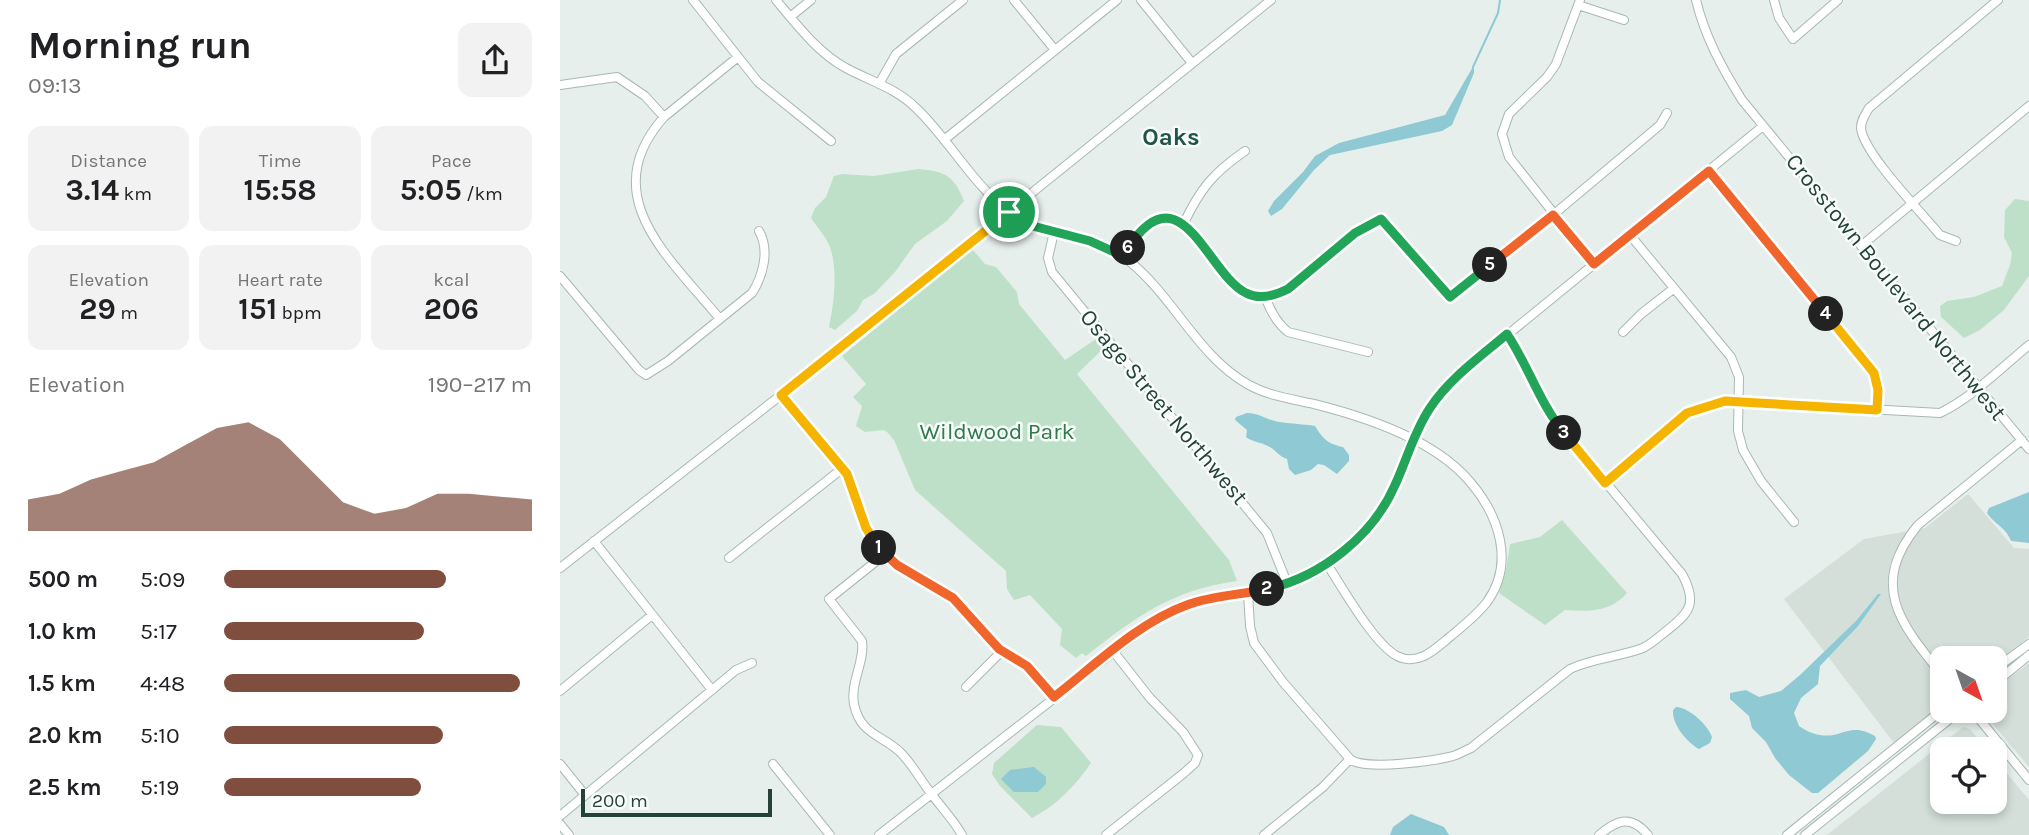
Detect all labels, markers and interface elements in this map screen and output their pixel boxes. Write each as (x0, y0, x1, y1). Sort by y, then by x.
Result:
text: Morning run (28, 23, 252, 68)
button: share (458, 23, 532, 97)
text: 09:13 (28, 72, 81, 99)
district label: Oaks (1142, 123, 1200, 151)
street label: Crosstown Boulevard Northwest (1780, 148, 2012, 426)
text: Distance (70, 150, 147, 172)
text: Time (259, 150, 301, 172)
text: Pace (431, 150, 472, 172)
text: 3.14 (65, 172, 119, 208)
text: 15:58 (243, 172, 317, 208)
text: 5:05 (400, 172, 462, 208)
pin (979, 182, 1039, 242)
text: km (119, 183, 152, 205)
text: /km (462, 183, 503, 205)
icon: arrive (990, 193, 1028, 231)
pin: 6 (1110, 230, 1146, 266)
text: 6 (1122, 236, 1133, 258)
pin: 5 (1472, 247, 1508, 282)
text: 5 (1484, 253, 1495, 275)
text: Elevation (68, 269, 149, 291)
text: Heart rate (237, 269, 323, 291)
text: kcal (433, 269, 469, 291)
text: 29 (79, 291, 116, 327)
text: 151 (238, 291, 277, 327)
text: 206 (424, 291, 479, 327)
pin: 4 (1808, 296, 1844, 332)
text: m (116, 302, 138, 324)
text: bpm (277, 302, 322, 324)
text: 4 (1820, 302, 1831, 324)
street label: Osage Street Northwest (1074, 304, 1254, 510)
text: Elevation (28, 371, 125, 398)
text: 190–217 m (428, 371, 532, 398)
pin: 3 (1546, 416, 1581, 450)
park label: Wildwood Park (919, 418, 1075, 445)
text: 3 (1558, 421, 1569, 443)
pin: 1 (862, 530, 896, 566)
text: 1 (875, 536, 882, 558)
text: 500 m (28, 566, 98, 593)
text: 5:09 (140, 566, 185, 593)
pin: 2 (1250, 572, 1284, 606)
text: 2 (1261, 577, 1272, 599)
text: 1.0 km (28, 618, 97, 645)
text: 5:17 (140, 618, 177, 645)
north arrow (1930, 646, 2007, 723)
map controls (1930, 646, 2007, 814)
text: 1.5 km (28, 670, 96, 697)
text: 4:48 (140, 670, 185, 697)
text: 2.0 km (28, 722, 103, 749)
text: 5:10 (140, 722, 180, 749)
button: locate (1930, 737, 2007, 814)
text: 2.5 km (28, 774, 102, 801)
text: 5:19 (140, 774, 179, 801)
scale bar (581, 786, 772, 818)
text: 200 m (592, 790, 648, 812)

